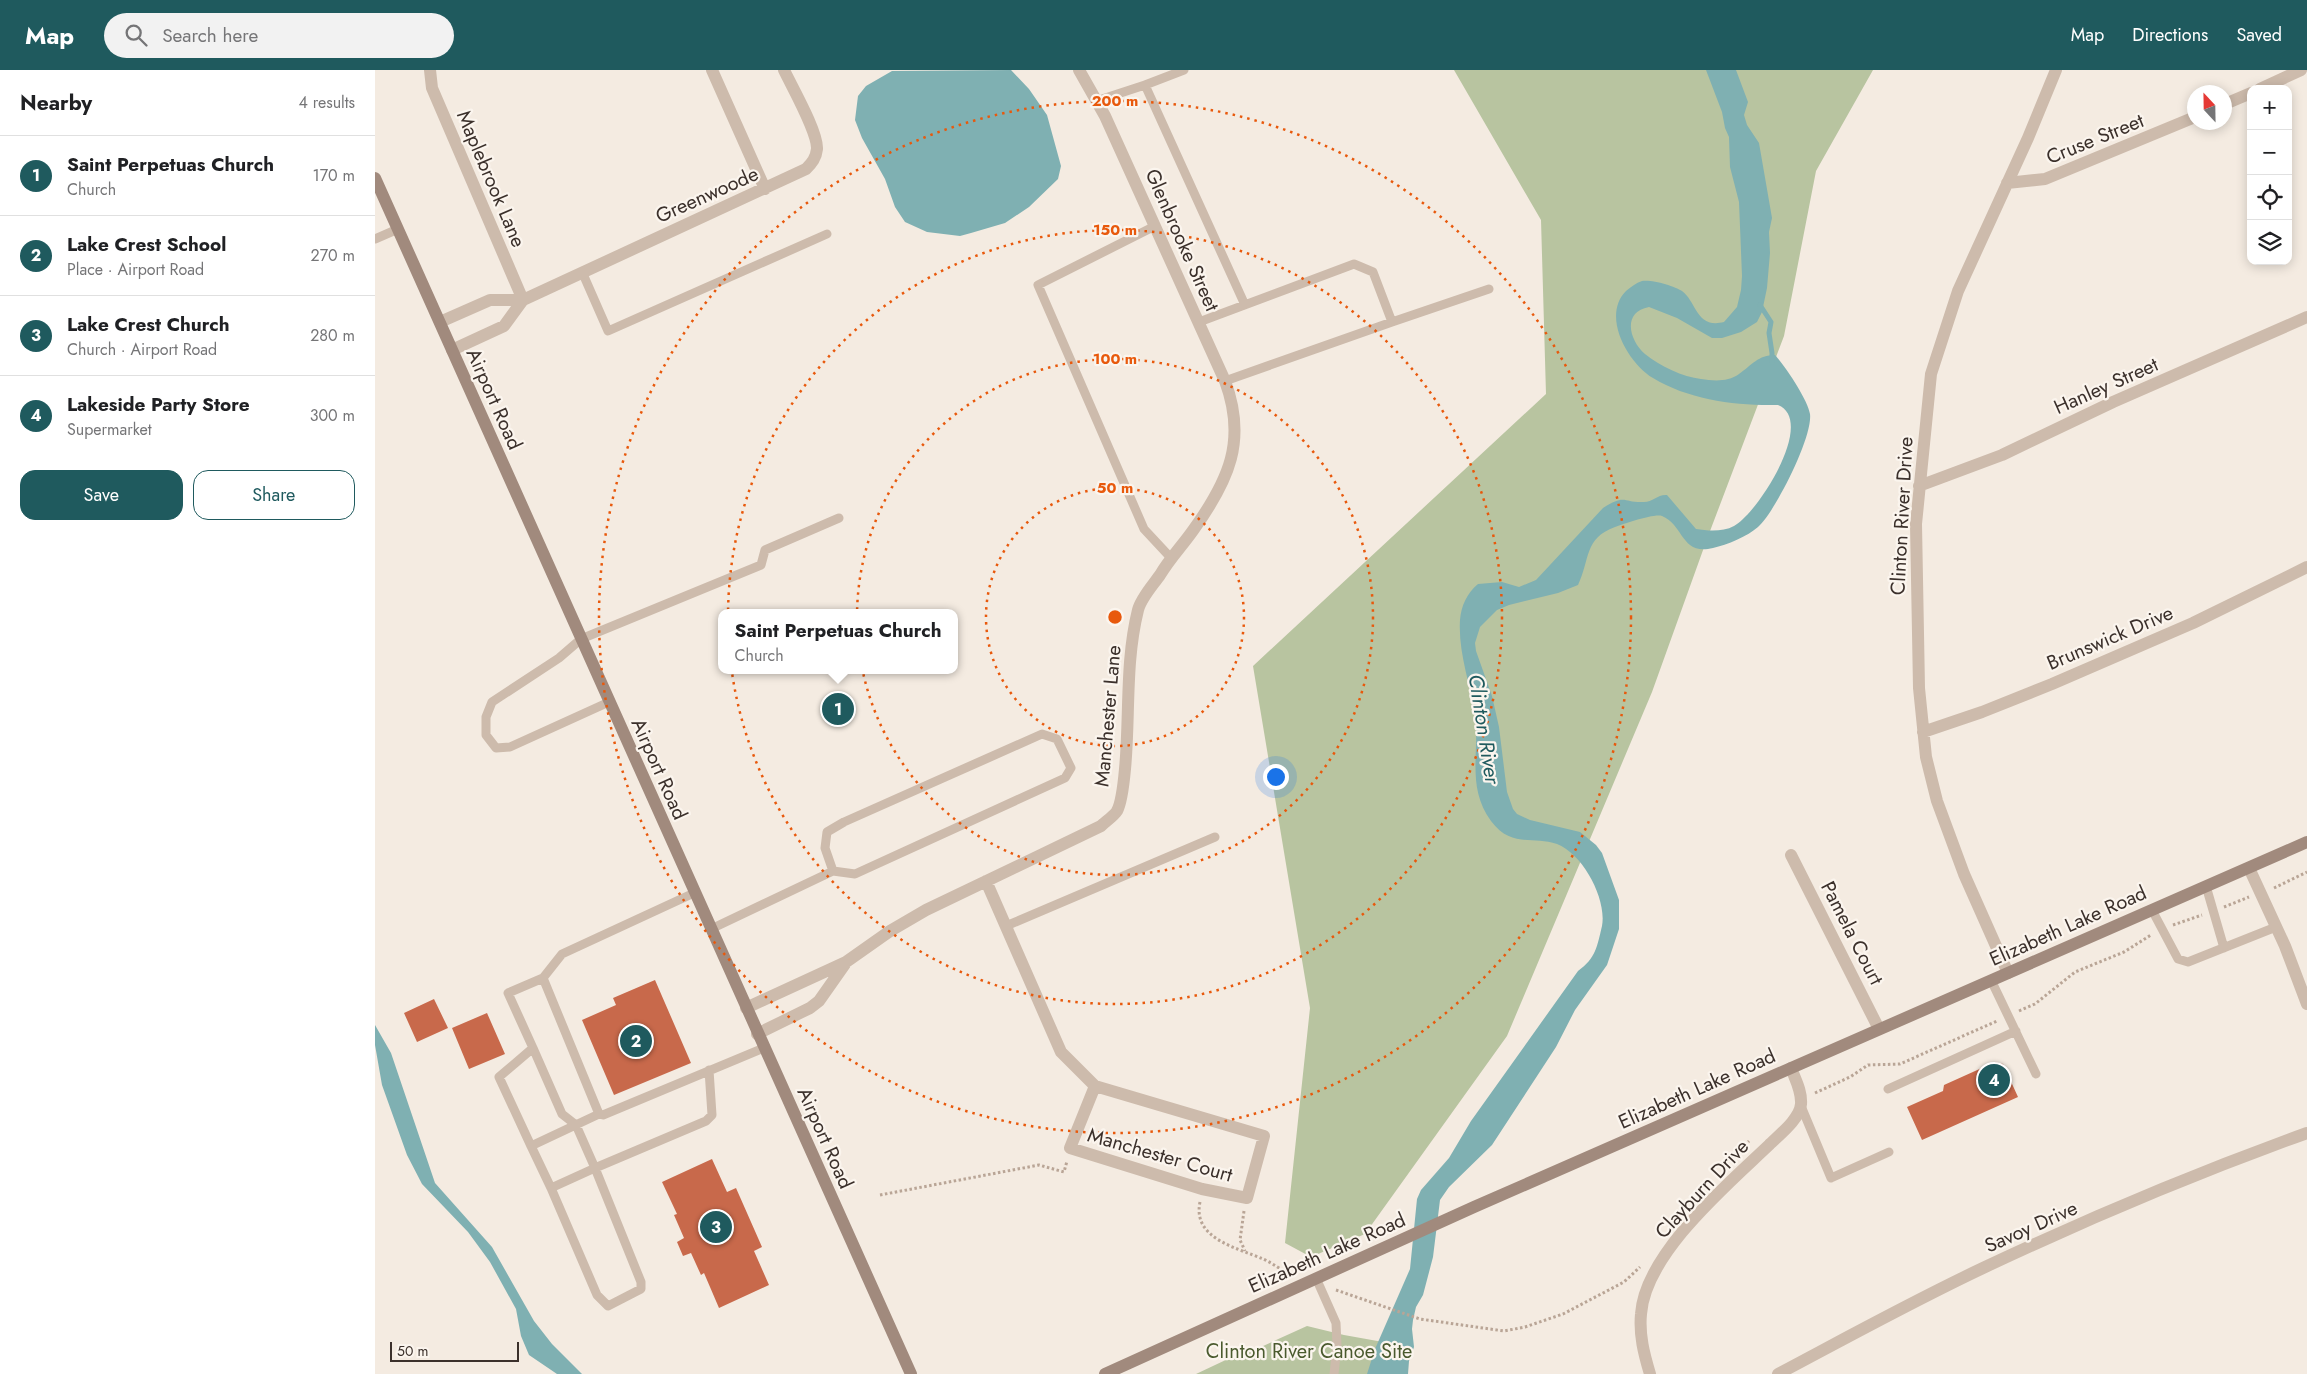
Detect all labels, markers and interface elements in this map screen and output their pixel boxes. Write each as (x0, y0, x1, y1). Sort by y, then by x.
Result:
search box (104, 13, 454, 58)
text: Map (25, 18, 74, 53)
icon: search (122, 21, 150, 49)
text: Search here (162, 22, 258, 49)
text: Map (2071, 22, 2104, 48)
text: Directions (2132, 22, 2208, 48)
text: Saved (2236, 22, 2282, 48)
north arrow (2187, 85, 2232, 130)
map controls (2247, 85, 2292, 265)
button: + (2247, 85, 2292, 130)
text: Nearby (20, 88, 92, 118)
text: 200 m (1092, 90, 1138, 112)
text: 4 results (299, 91, 355, 114)
street label: Maplebrook Lane (449, 106, 533, 252)
street label: Cruse Street (2042, 106, 2148, 172)
button: − (2247, 130, 2292, 175)
text: Saint Perpetuas Church (67, 151, 274, 178)
street label: Greenwoode (651, 159, 763, 231)
text: 1 (32, 164, 40, 187)
text: 170 m (313, 164, 355, 187)
street label: Glenbrooke Street (1138, 164, 1226, 316)
button: locate (2247, 175, 2292, 220)
text: Church (67, 178, 116, 201)
text: 150 m (1093, 219, 1137, 241)
button: layers (2247, 220, 2292, 265)
text: Lake Crest School (67, 231, 226, 258)
text: 2 (31, 244, 41, 267)
text: 270 m (311, 244, 355, 267)
text: Place · Airport Road (67, 258, 204, 281)
text: Lake Crest Church (67, 311, 229, 338)
text: 3 (31, 324, 41, 347)
text: 280 m (310, 324, 355, 347)
text: Church · Airport Road (67, 338, 217, 361)
street label: Airport Road (459, 344, 529, 454)
text: 100 m (1093, 348, 1137, 370)
street label: Hanley Street (2049, 350, 2163, 422)
text: Lakeside Party Store (67, 391, 250, 418)
text: 4 (30, 404, 42, 427)
text: 300 m (310, 404, 355, 427)
text: Supermarket (67, 418, 152, 441)
street label: Clinton River Drive (1883, 436, 1921, 596)
button: Save (20, 470, 183, 520)
button: Share (193, 470, 355, 520)
text: 50 m (1097, 477, 1133, 499)
street label: Brunswick Drive (2042, 598, 2178, 678)
centre of rings (1106, 608, 1124, 626)
popup (718, 609, 958, 674)
text: Saint Perpetuas Church (735, 617, 941, 644)
text: Church (735, 644, 784, 667)
street label: Manchester Lane (1087, 644, 1129, 788)
water label: Clinton River (1461, 672, 1508, 787)
pin: 1 (822, 690, 854, 728)
street label: Airport Road (624, 714, 694, 824)
your location (1263, 764, 1289, 790)
street label: Pamela Court (1813, 876, 1891, 990)
street label: Elizabeth Lake Road (1985, 878, 2151, 974)
pin: 2 (620, 1022, 652, 1060)
street label: Elizabeth Lake Road (1614, 1041, 1780, 1137)
pin: 4 (1978, 1061, 2010, 1099)
street label: Airport Road (790, 1083, 860, 1193)
street label: Manchester Court (1084, 1120, 1236, 1190)
street label: Clayburn Drive (1648, 1133, 1756, 1245)
street label: Savoy Drive (1980, 1194, 2082, 1260)
street label: Elizabeth Lake Road (1244, 1205, 1410, 1301)
pin: 3 (700, 1208, 732, 1246)
park label: Clinton River Canoe Site (1206, 1337, 1412, 1366)
scale bar (390, 1339, 519, 1362)
text: 50 m (397, 1341, 428, 1361)

